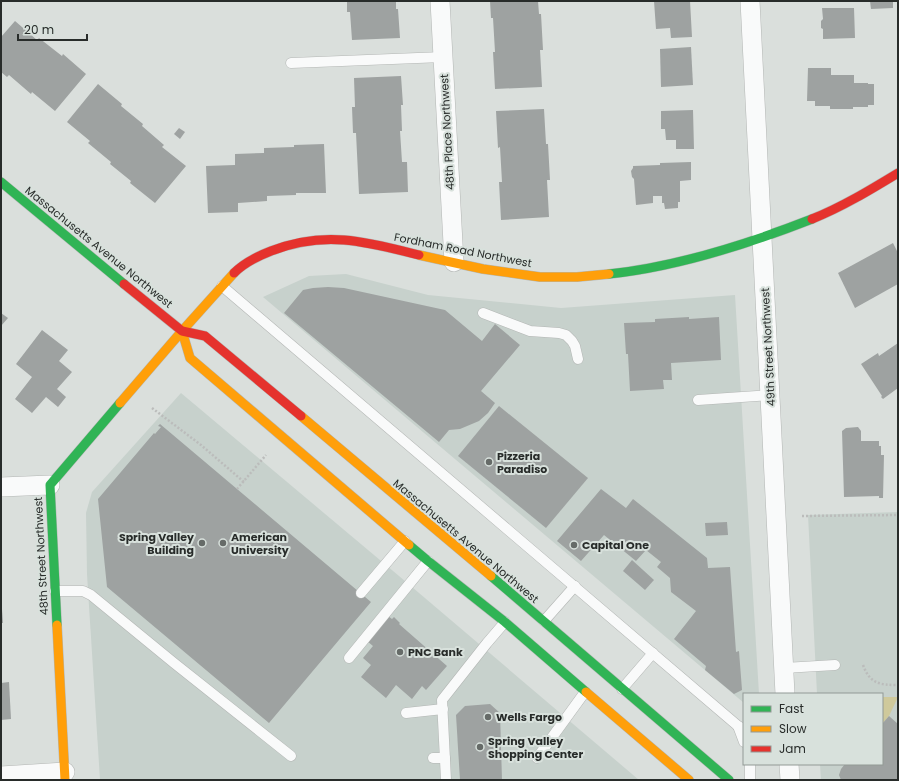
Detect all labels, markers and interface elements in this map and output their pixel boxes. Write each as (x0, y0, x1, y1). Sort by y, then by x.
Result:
scale bar (18, 16, 87, 42)
text: 20 m (24, 21, 54, 38)
street label: 48th Place Northwest (436, 74, 458, 190)
street label: Massachusetts Avenue Northwest (22, 182, 176, 312)
street label: Fordham Road Northwest (393, 229, 533, 271)
street label: 49th Street Northwest (757, 287, 779, 407)
place label: Pizzeria Paradiso (497, 448, 547, 477)
marker: Pizzeria Paradiso (484, 457, 494, 467)
street label: Massachusetts Avenue Northwest (390, 475, 542, 607)
street label: 48th Street Northwest (30, 496, 52, 616)
place label: Spring Valley Building (119, 529, 194, 558)
place label: American University (231, 529, 289, 558)
place label: Capital One (582, 537, 649, 553)
marker: Spring Valley Building (197, 538, 207, 548)
marker: American University (218, 538, 228, 548)
marker: Capital One (569, 540, 579, 550)
place label: PNC Bank (408, 644, 463, 660)
marker: PNC Bank (395, 647, 405, 657)
legend (743, 693, 883, 765)
text: Fast (779, 700, 804, 717)
place label: Wells Fargo (496, 709, 562, 725)
marker: Wells Fargo (483, 712, 493, 722)
text: Slow (779, 720, 807, 737)
place label: Spring Valley Shopping Center (488, 733, 583, 762)
text: Jam (779, 740, 806, 757)
marker: Spring Valley Shopping Center (475, 742, 485, 752)

